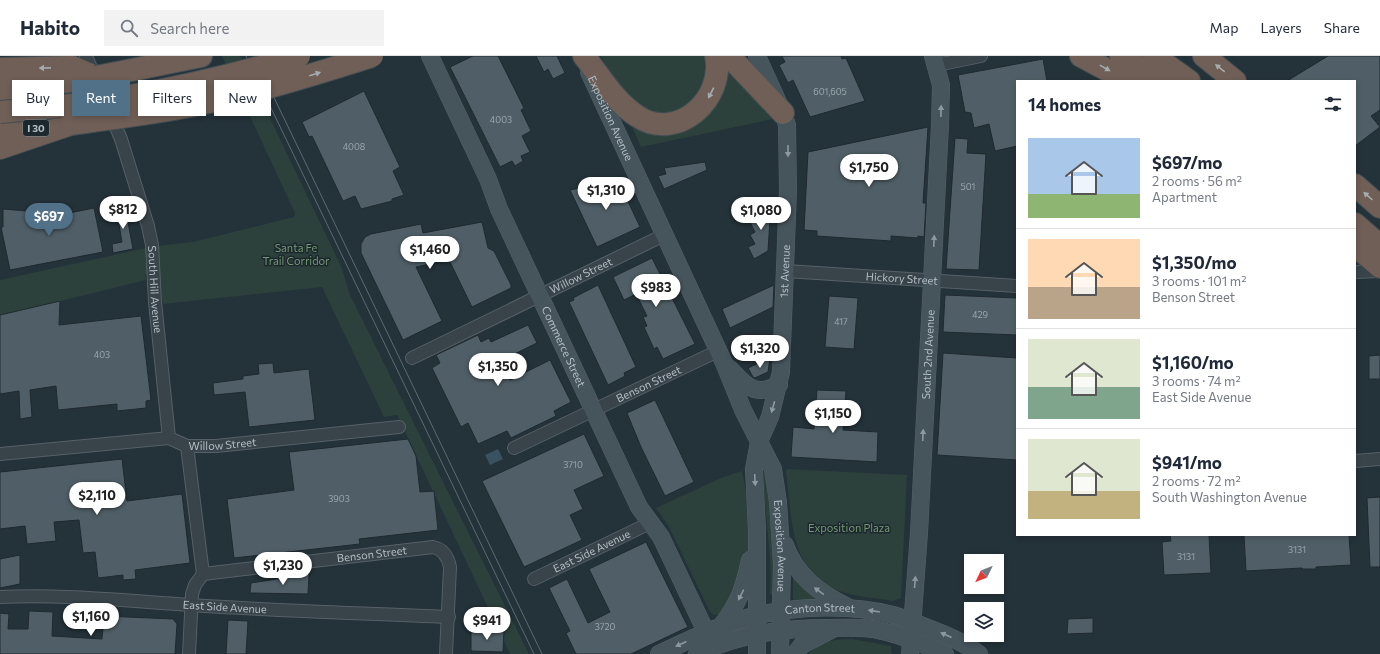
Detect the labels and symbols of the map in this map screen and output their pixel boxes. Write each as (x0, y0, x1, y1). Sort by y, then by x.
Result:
one-way arrow (1099, 64, 1111, 71)
one-way arrow (1214, 64, 1225, 73)
one-way arrow (38, 65, 51, 71)
one-way arrow (309, 71, 321, 77)
street label: Exposition Avenue (586, 73, 636, 163)
house number: 601,605 (813, 86, 847, 97)
one-way arrow (707, 88, 714, 99)
one-way arrow (938, 104, 944, 117)
house number: 4003 (490, 114, 512, 125)
road number: I 30 (23, 120, 49, 136)
house number: 4008 (343, 141, 365, 152)
one-way arrow (785, 145, 791, 158)
pin: $1,750 (836, 154, 902, 188)
pin: $1,310 (573, 177, 639, 211)
house number: 501 (961, 181, 975, 192)
one-way arrow (1363, 192, 1372, 201)
pin: $812 (99, 196, 147, 230)
pin: $1,080 (728, 197, 794, 231)
pin: $697 (25, 203, 73, 237)
one-way arrow (931, 235, 938, 247)
pin: $1,460 (397, 236, 463, 270)
park label: Santa Fe Trail Corridor (263, 241, 330, 267)
street label: 1st Avenue (777, 244, 792, 298)
street label: South Hill Avenue (146, 245, 165, 334)
street label: Willow Street (547, 254, 615, 296)
street label: Hickory Street (865, 269, 939, 287)
pin: $983 (632, 274, 680, 308)
street label: Commerce Street (540, 304, 589, 389)
street label: South 2nd Avenue (919, 309, 936, 400)
house number: 429 (972, 309, 988, 320)
house number: 417 (834, 316, 848, 327)
pin: $1,320 (727, 335, 793, 369)
house number: 403 (94, 349, 110, 360)
pin: $1,350 (465, 353, 531, 387)
street label: Benson Street (614, 362, 683, 405)
pin: $1,150 (800, 400, 866, 434)
one-way arrow (770, 401, 776, 413)
one-way arrow (920, 428, 926, 441)
street label: Willow Street (188, 435, 257, 452)
house number: 3710 (563, 459, 583, 470)
one-way arrow (751, 474, 758, 486)
pin: $2,110 (64, 482, 130, 516)
house number: 3903 (328, 493, 350, 504)
street label: Exposition Avenue (772, 499, 789, 592)
park label: Exposition Plaza (808, 521, 890, 534)
street label: East Side Avenue (551, 526, 632, 575)
street label: Benson Street (336, 543, 408, 564)
house number: 3131 (1288, 544, 1306, 555)
house number: 3131 (1177, 551, 1195, 562)
pin: $1,230 (250, 552, 316, 586)
north arrow (964, 554, 1004, 594)
one-way arrow (911, 576, 918, 588)
one-way arrow (814, 587, 825, 595)
one-way arrow (737, 589, 744, 601)
street label: East Side Avenue (182, 597, 267, 615)
street label: Canton Street (784, 600, 856, 616)
pin: $1,160 (58, 603, 124, 637)
pin: $941 (463, 607, 511, 641)
one-way arrow (868, 608, 880, 614)
house number: 3720 (595, 621, 615, 632)
one-way arrow (940, 632, 952, 638)
one-way arrow (676, 641, 687, 647)

